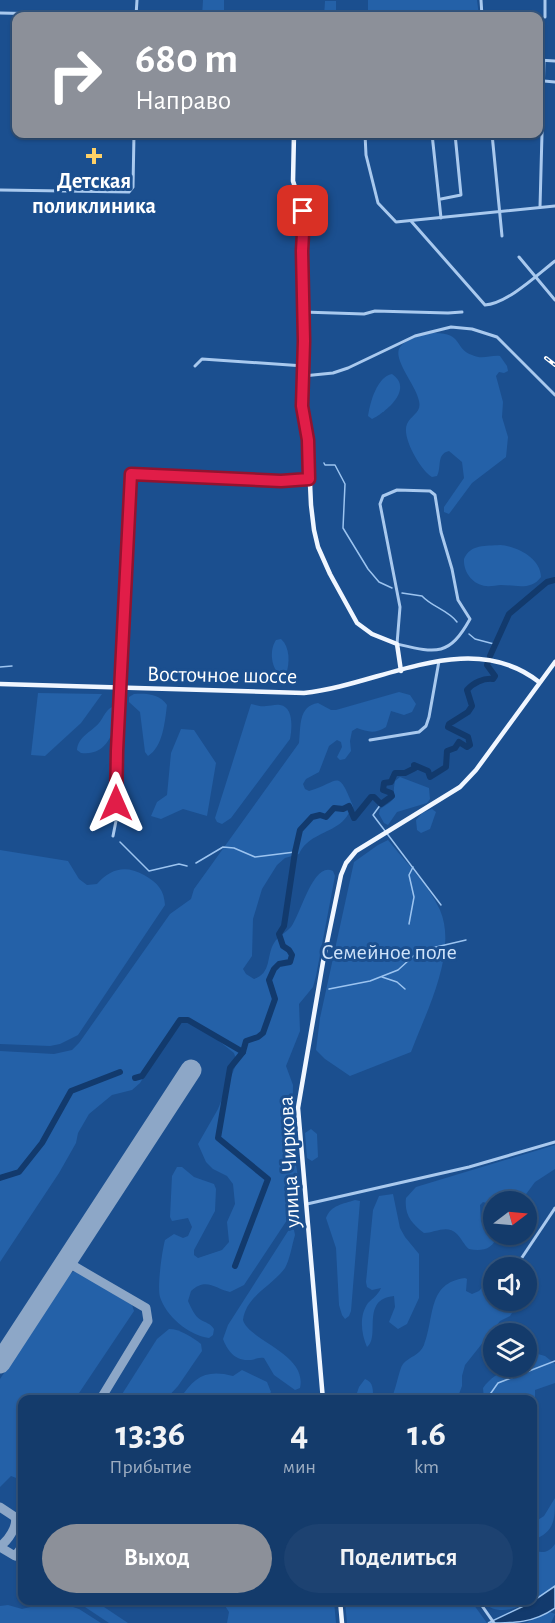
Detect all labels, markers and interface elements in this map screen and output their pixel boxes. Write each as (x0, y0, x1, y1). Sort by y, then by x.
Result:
icon: right (36, 36, 114, 114)
text: 680 m (135, 38, 238, 80)
text: Направо (135, 87, 231, 114)
marker: Детская поликлиника (85, 147, 103, 165)
place label: Детская поликлиника (32, 170, 156, 217)
pin (277, 185, 328, 236)
icon: arrive (286, 194, 319, 227)
street label: Восточное шоссе (147, 663, 297, 687)
position arrow (84, 771, 148, 835)
park label: Семейное поле (321, 941, 457, 963)
street label: улица Чиркова (275, 1096, 303, 1229)
north arrow (483, 1191, 537, 1245)
map controls (483, 1191, 537, 1377)
button: sound (483, 1257, 537, 1311)
button: layers (483, 1323, 537, 1377)
text: 13:36 (116, 1416, 185, 1452)
text: 4 (290, 1416, 308, 1452)
text: 1.6 (407, 1416, 446, 1452)
text: Прибытие (109, 1457, 192, 1477)
text: мин (283, 1457, 316, 1477)
text: km (414, 1457, 439, 1477)
button: Выход (42, 1524, 272, 1593)
button: Поделиться (284, 1524, 513, 1593)

